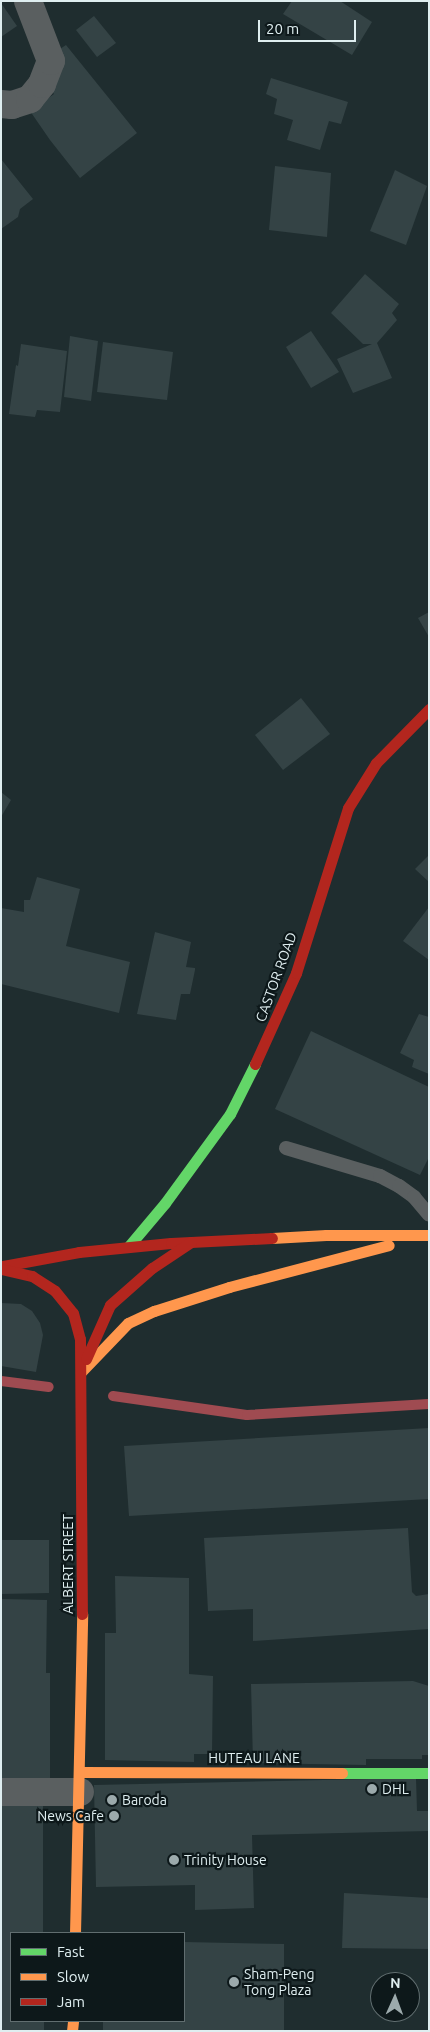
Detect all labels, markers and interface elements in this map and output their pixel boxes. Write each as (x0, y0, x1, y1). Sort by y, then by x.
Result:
scale bar (260, 10, 358, 42)
text: 20 m (266, 20, 299, 37)
street label: CASTOR ROAD (252, 930, 300, 1024)
street label: ALBERT STREET (60, 1514, 76, 1614)
street label: HUTEAU LANE (208, 1750, 300, 1766)
place label: DHL (382, 1781, 409, 1797)
marker: DHL (366, 1783, 378, 1795)
place label: Baroda (122, 1792, 167, 1808)
marker: Baroda (106, 1794, 118, 1806)
place label: News Cafe (37, 1808, 104, 1824)
marker: News Cafe (108, 1810, 120, 1822)
place label: Trinity House (184, 1852, 267, 1868)
marker: Trinity House (168, 1854, 180, 1866)
legend (10, 1932, 185, 2022)
text: Fast (57, 1943, 84, 1960)
place label: Sham-Peng Tong Plaza (244, 1966, 315, 1998)
text: Slow (57, 1968, 89, 1985)
north arrow (370, 1972, 420, 2022)
text: N (390, 1975, 401, 1991)
marker: Sham-Peng Tong Plaza (228, 1976, 240, 1988)
text: Jam (57, 1993, 85, 2010)

